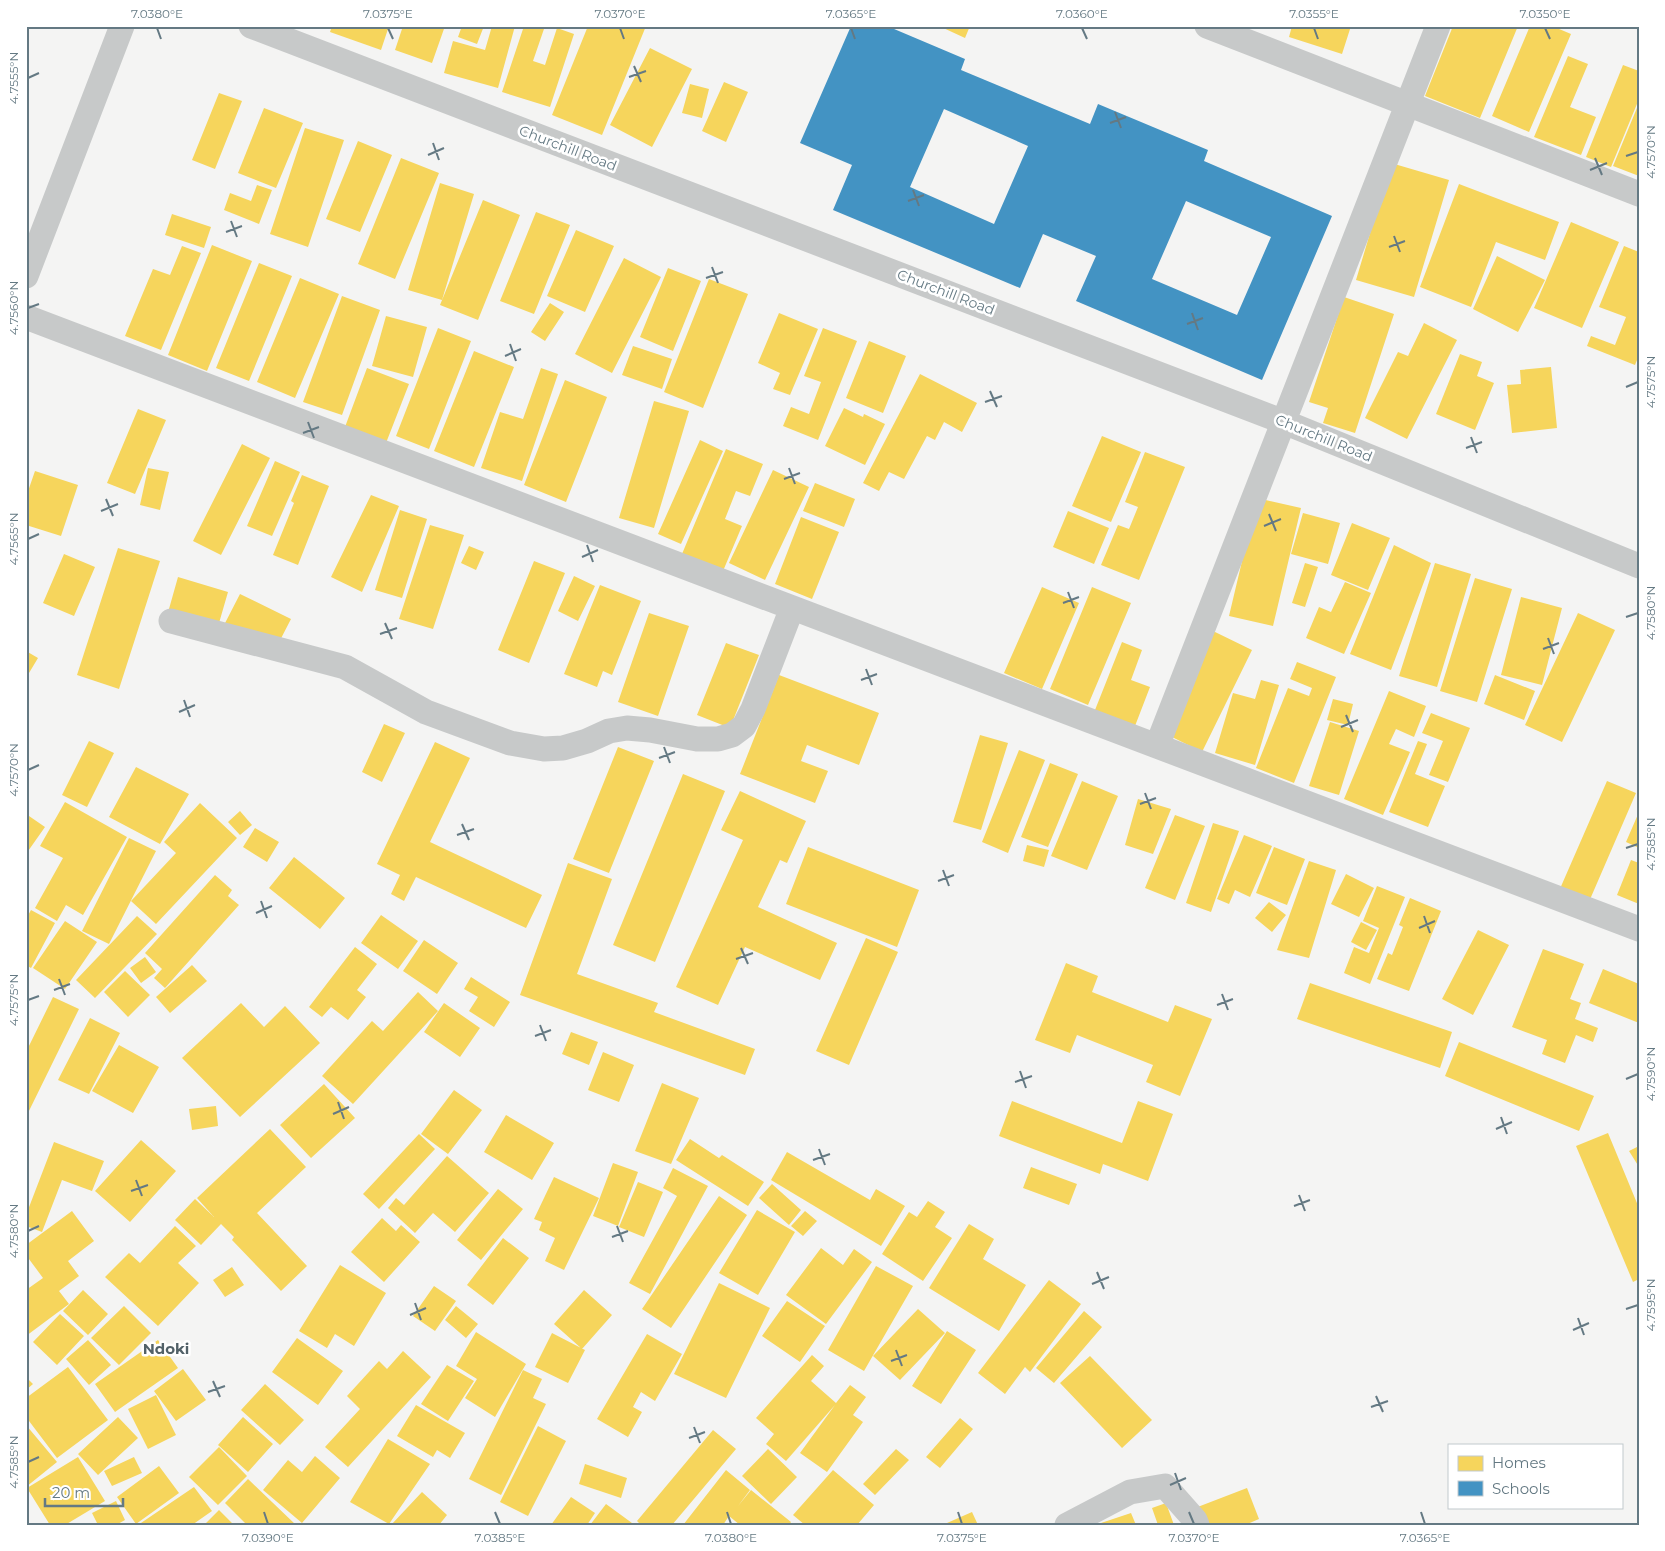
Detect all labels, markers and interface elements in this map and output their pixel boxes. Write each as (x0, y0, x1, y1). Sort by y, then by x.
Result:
text: 7.0380°E (131, 6, 183, 21)
text: 7.0375°E (363, 6, 413, 21)
text: 7.0370°E (594, 6, 646, 21)
text: 7.0365°E (826, 6, 876, 21)
text: 7.0360°E (1056, 6, 1108, 21)
text: 7.0355°E (1289, 6, 1339, 21)
text: 7.0350°E (1519, 6, 1571, 21)
text: 4.7555°N (6, 52, 21, 104)
street label: Churchill Road (517, 121, 619, 175)
text: 4.7570°N (1643, 125, 1658, 179)
street label: Churchill Road (895, 265, 997, 319)
text: 4.7560°N (6, 281, 21, 335)
text: 4.7575°N (1643, 356, 1658, 408)
street label: Churchill Road (1273, 410, 1375, 466)
text: 4.7565°N (6, 513, 21, 565)
text: 4.7580°N (1643, 586, 1658, 640)
text: 4.7570°N (6, 743, 21, 797)
text: 4.7585°N (1643, 817, 1658, 871)
text: 4.7575°N (6, 974, 21, 1026)
text: 4.7590°N (1643, 1047, 1658, 1101)
text: 4.7580°N (6, 1204, 21, 1258)
text: 4.7595°N (1643, 1279, 1658, 1331)
district label: Ndoki (143, 1339, 189, 1358)
text: 4.7585°N (6, 1435, 21, 1489)
legend (1448, 1444, 1622, 1508)
text: Homes (1492, 1453, 1546, 1472)
scale bar (45, 1476, 122, 1508)
text: Schools (1492, 1479, 1550, 1498)
text: 20 m (52, 1483, 90, 1502)
text: 7.0390°E (242, 1530, 294, 1545)
text: 7.0385°E (475, 1530, 525, 1545)
text: 7.0380°E (705, 1530, 757, 1545)
text: 7.0375°E (937, 1530, 987, 1545)
text: 7.0370°E (1168, 1530, 1220, 1545)
text: 7.0365°E (1400, 1530, 1450, 1545)

